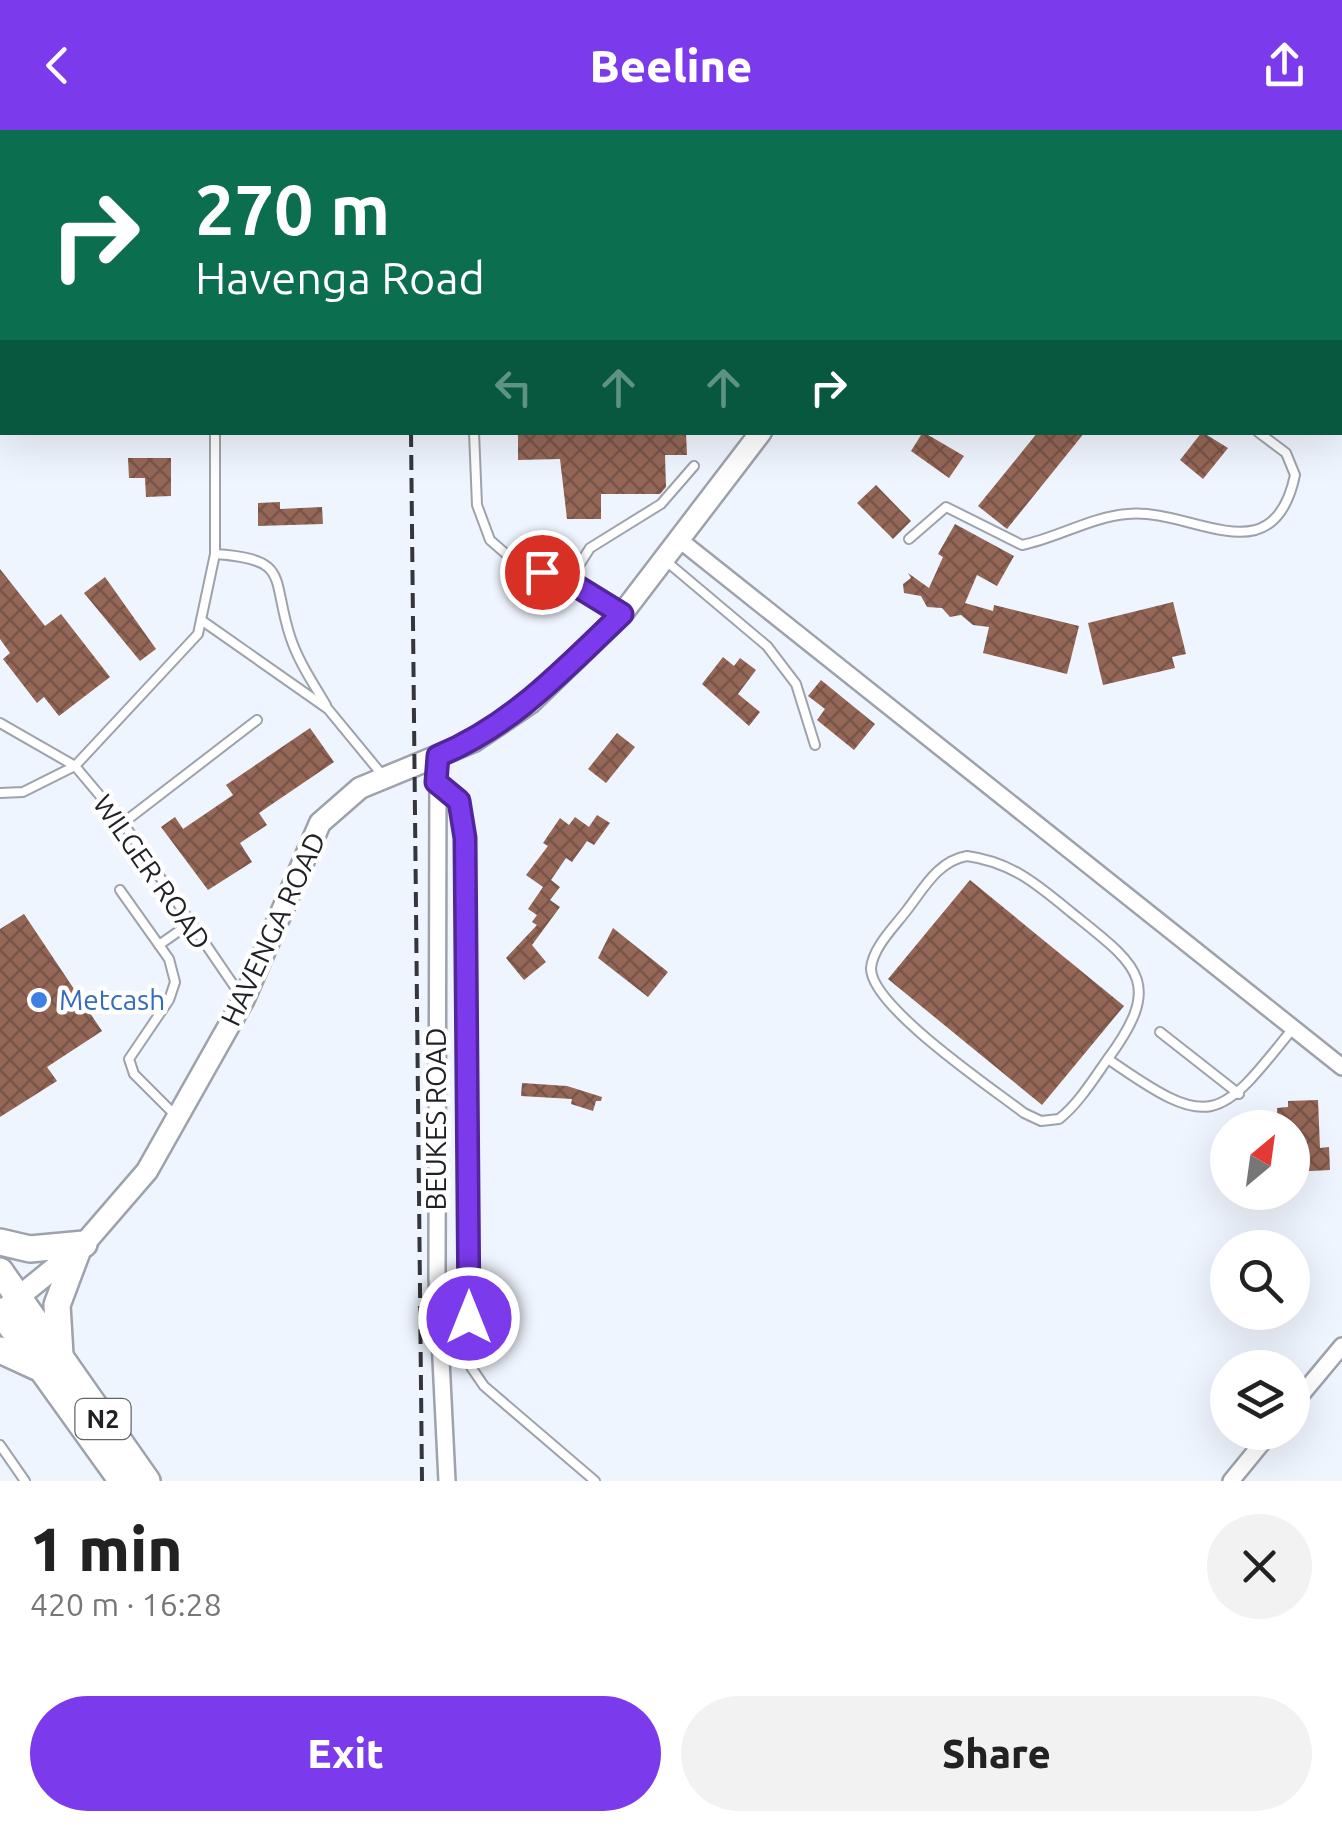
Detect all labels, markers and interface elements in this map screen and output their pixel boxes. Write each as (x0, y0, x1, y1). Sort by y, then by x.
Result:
icon: back (30, 38, 85, 93)
icon: share (1257, 38, 1312, 93)
text: Beeline (590, 40, 752, 91)
icon: right (30, 170, 160, 300)
text: 270 m (195, 170, 390, 248)
text: Havenga Road (195, 252, 485, 303)
icon: left (486, 360, 541, 415)
icon: ahead (591, 360, 646, 415)
icon: ahead (696, 360, 751, 415)
icon: right (801, 360, 856, 415)
pin (500, 530, 585, 615)
icon: arrive (515, 545, 570, 600)
street label: WILGER ROAD (88, 789, 217, 955)
street label: HAVENGA ROAD (214, 827, 331, 1030)
place label: Metcash (59, 984, 165, 1015)
marker: Metcash (28, 989, 50, 1011)
street label: BEUKES ROAD (420, 1027, 451, 1211)
north arrow (1210, 1110, 1310, 1210)
map controls (1210, 1110, 1310, 1450)
button: search (1210, 1230, 1310, 1330)
position arrow (417, 1266, 521, 1370)
button: layers (1210, 1350, 1310, 1450)
road number: N2 (76, 1399, 130, 1439)
button: close (1207, 1514, 1312, 1619)
text: 1 min (30, 1515, 183, 1582)
text: 420 m · 16:28 (30, 1586, 222, 1622)
button: Exit (30, 1696, 661, 1811)
button: Share (681, 1696, 1312, 1811)

